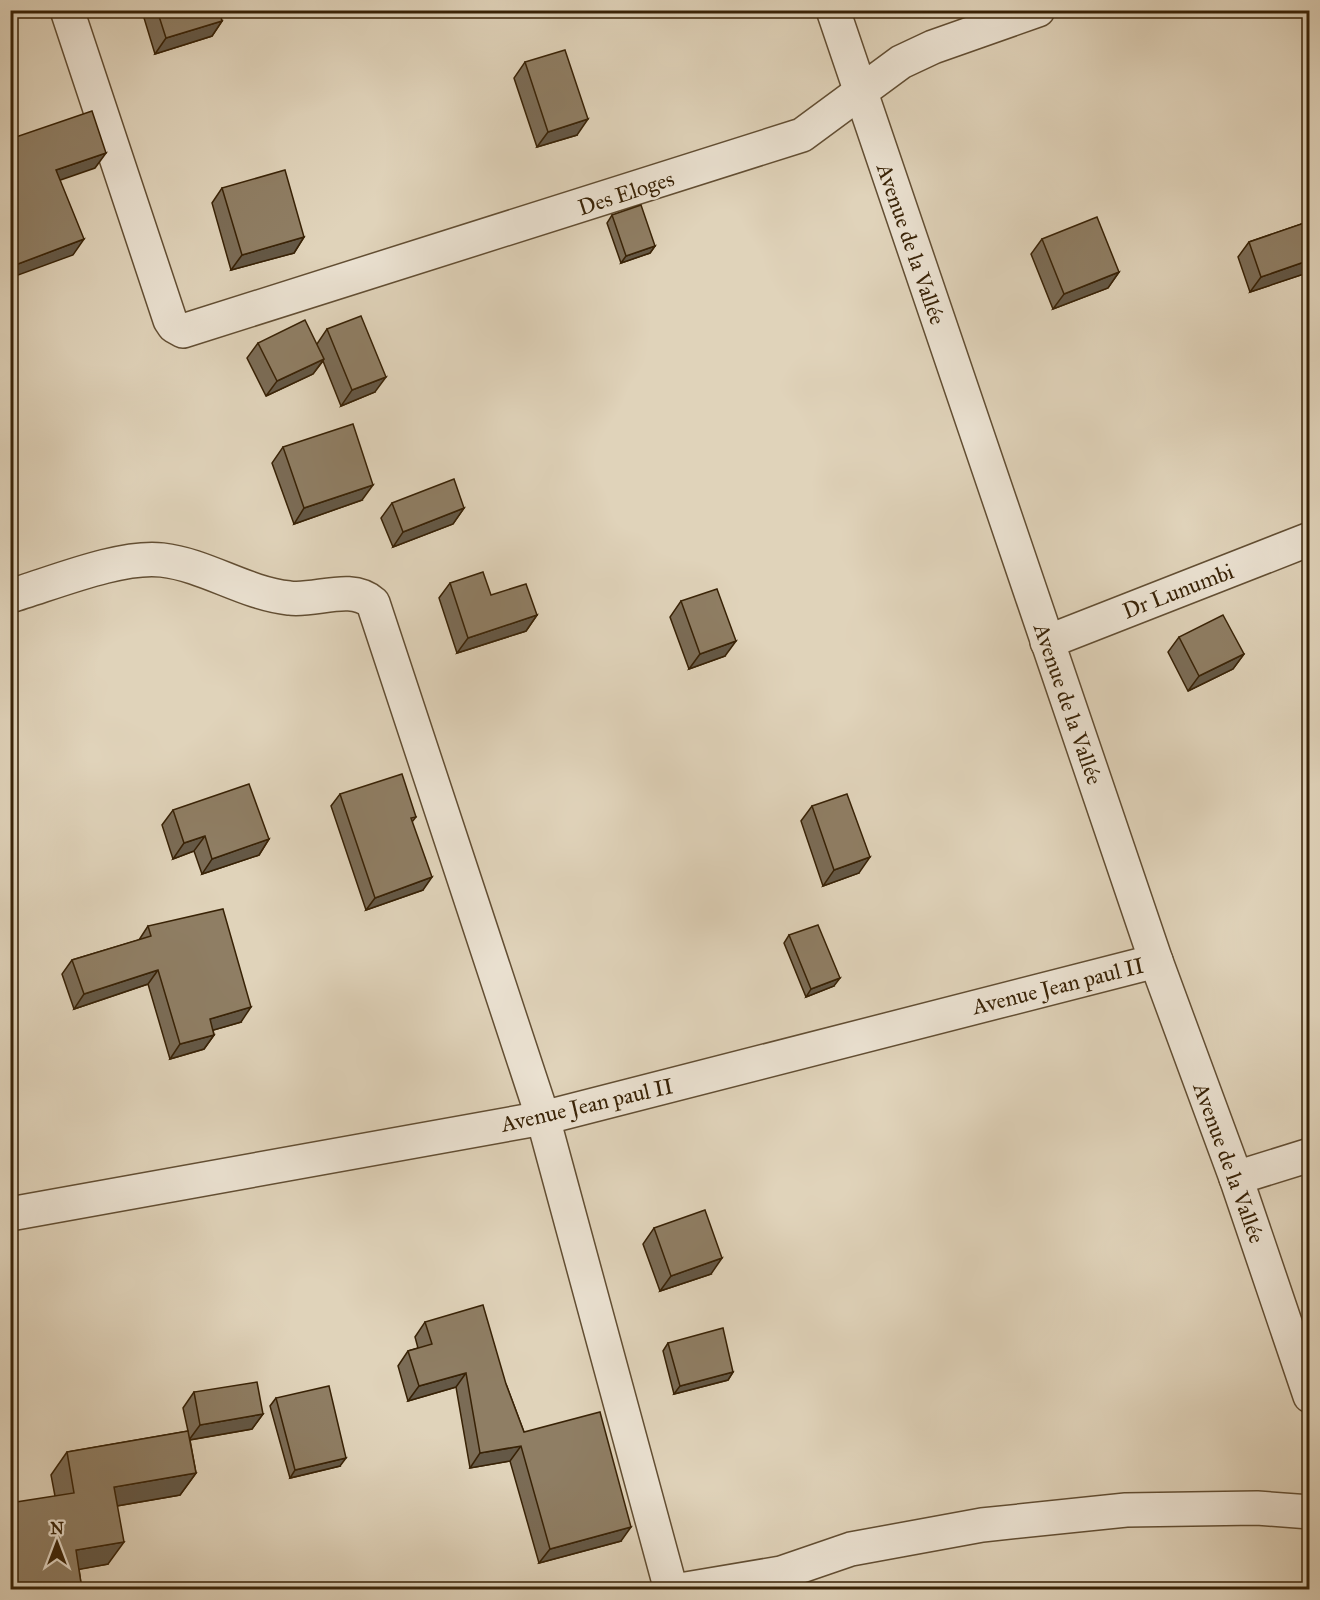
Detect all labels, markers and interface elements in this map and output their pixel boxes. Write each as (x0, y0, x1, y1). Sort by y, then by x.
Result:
street label: Avenue de la Vallée (870, 159, 951, 328)
street label: Des Eloges (574, 165, 678, 221)
street label: Dr Lunumbi (1119, 557, 1237, 625)
street label: Avenue de la Vallée (1027, 619, 1108, 788)
street label: Avenue Jean paul II (968, 952, 1147, 1021)
street label: Avenue Jean paul II (497, 1072, 676, 1138)
street label: Avenue de la Vallée (1187, 1078, 1271, 1247)
north arrow (27, 1513, 87, 1573)
text: N (50, 1519, 64, 1538)

